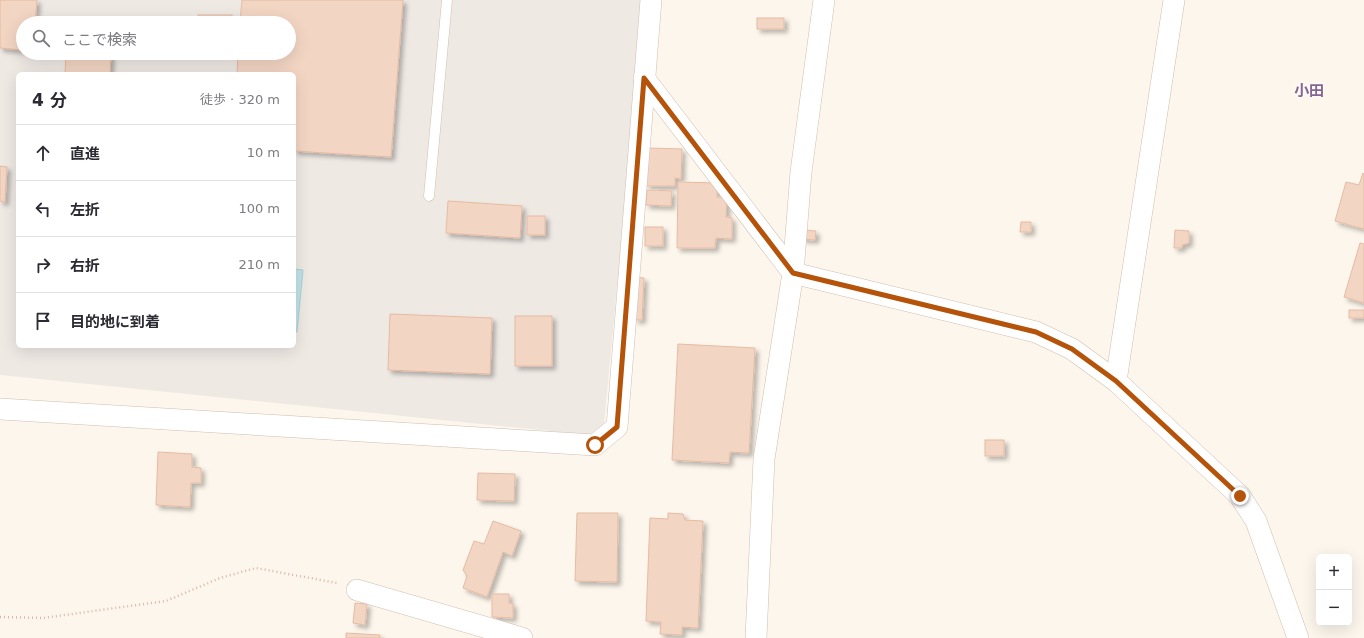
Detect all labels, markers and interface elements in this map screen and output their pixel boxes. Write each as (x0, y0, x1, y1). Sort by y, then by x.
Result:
search box (16, 16, 296, 60)
icon: search (30, 27, 52, 49)
text: ここで検索 (62, 31, 137, 49)
district label: 小田 (1294, 82, 1324, 100)
text: 4 分 (32, 90, 67, 110)
text: 徒歩 · 320 m (200, 92, 280, 107)
icon: ahead (32, 142, 54, 164)
text: 直進 (70, 145, 100, 163)
text: 10 m (247, 145, 280, 160)
icon: left (32, 198, 54, 220)
text: 左折 (70, 201, 100, 219)
text: 100 m (238, 201, 280, 216)
icon: right (32, 254, 54, 276)
text: 右折 (70, 257, 100, 275)
text: 210 m (238, 257, 280, 272)
icon: arrive (32, 310, 54, 332)
text: 目的地に到着 (70, 313, 160, 331)
route start (586, 436, 604, 454)
route end (1231, 487, 1249, 505)
map controls (1316, 554, 1352, 626)
button: + (1316, 554, 1352, 590)
button: − (1316, 590, 1352, 626)

